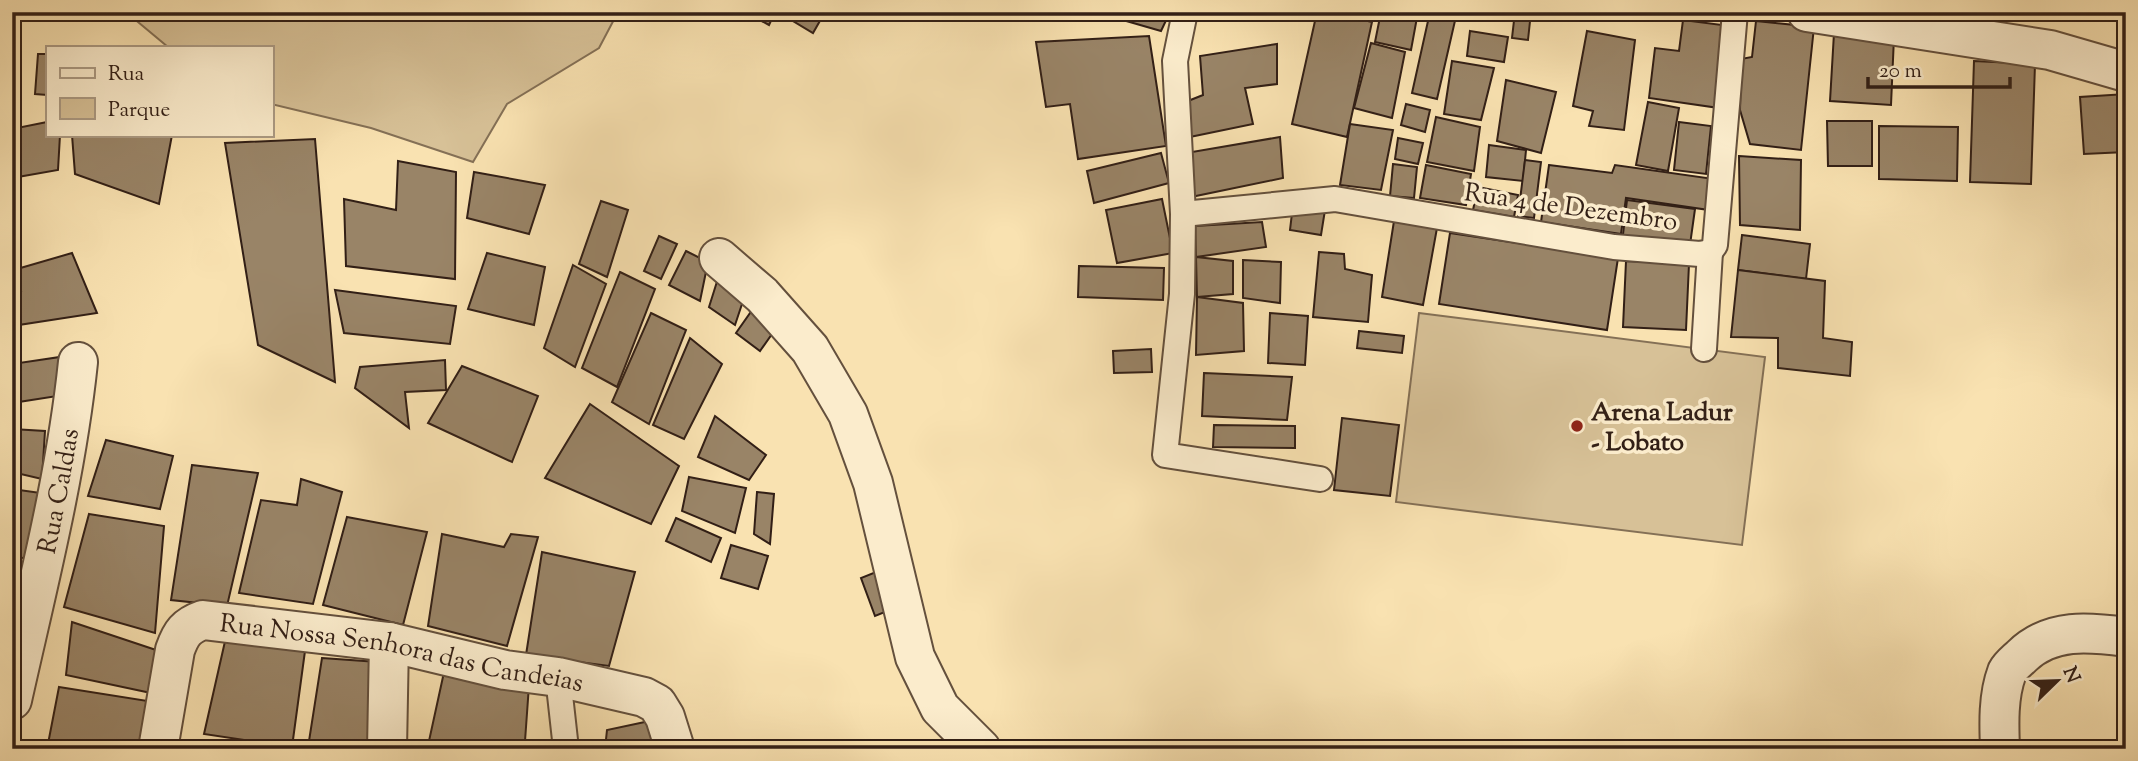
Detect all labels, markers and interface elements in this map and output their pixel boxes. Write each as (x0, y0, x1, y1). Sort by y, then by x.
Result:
legend (46, 46, 273, 136)
scale bar (1868, 46, 2010, 90)
text: 20 m (1879, 57, 1922, 87)
text: Rua (108, 60, 145, 90)
text: Parque (108, 96, 170, 126)
street label: Rua 4 de Dezembro (1462, 175, 1680, 242)
place label: Arena Ladur - Lobato (1591, 395, 1733, 462)
marker: Arena Ladur - Lobato (1569, 418, 1585, 434)
street label: Rua Caldas (30, 426, 90, 558)
street label: Rua Nossa Senhora das Candeias (218, 606, 587, 703)
north arrow (2022, 646, 2092, 716)
text: N (2055, 663, 2086, 688)

